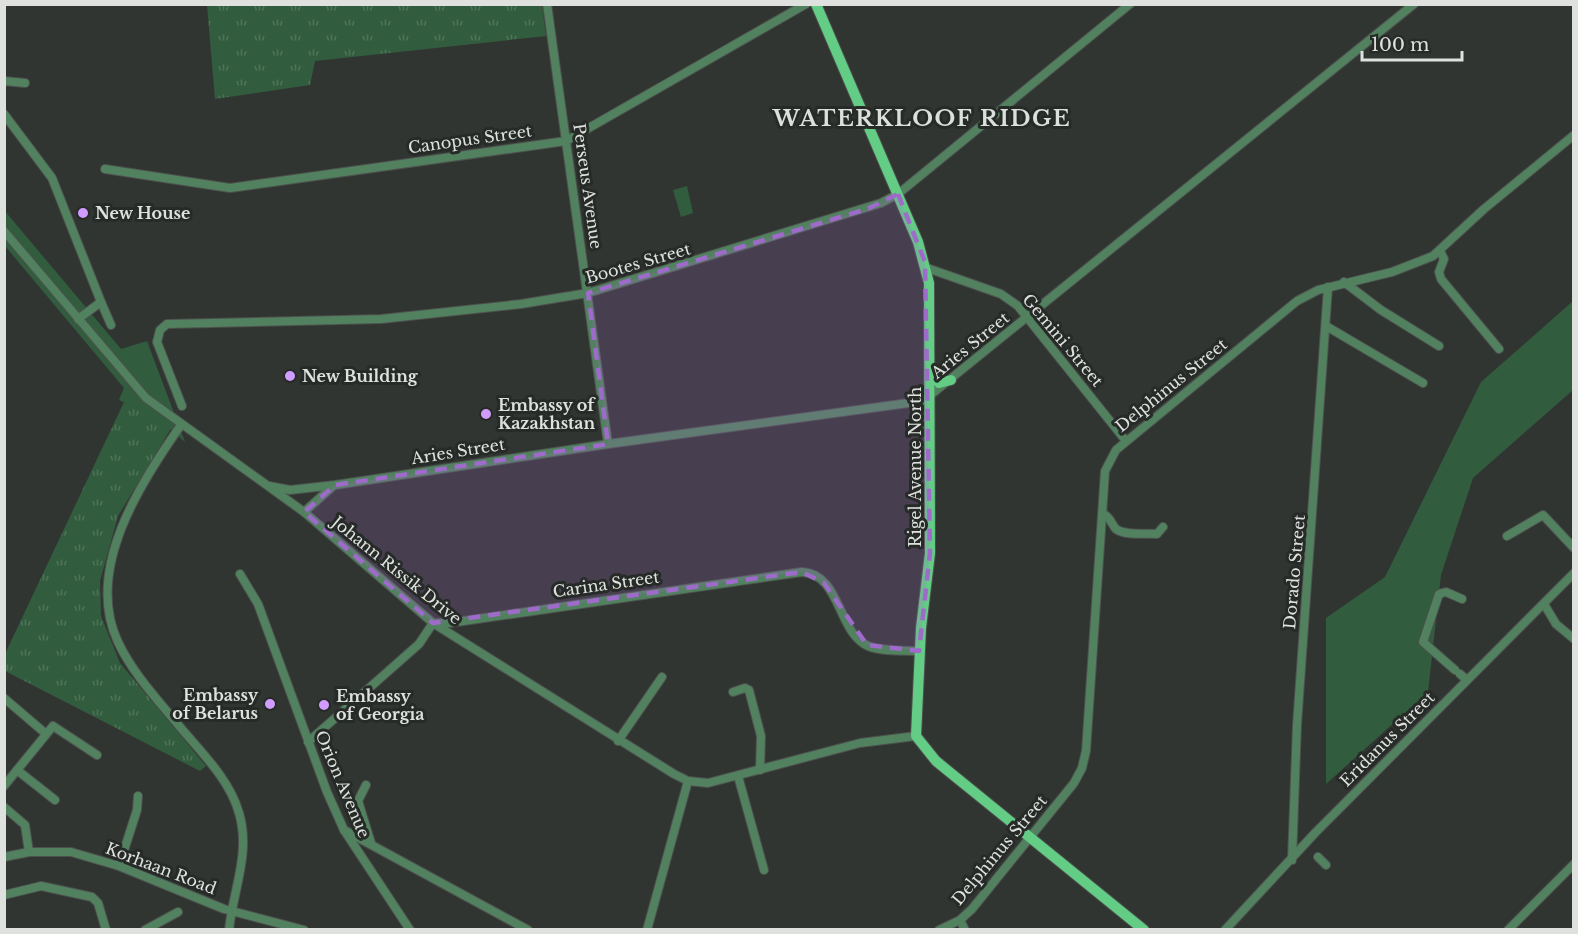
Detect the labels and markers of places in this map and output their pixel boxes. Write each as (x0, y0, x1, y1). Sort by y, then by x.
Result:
place label: New House (95, 203, 190, 223)
marker: New House (76, 206, 90, 220)
place label: New Building (302, 366, 419, 386)
marker: New Building (283, 369, 297, 383)
place label: Embassy of Kazakhstan (498, 395, 596, 433)
marker: Embassy of Kazakhstan (479, 407, 493, 421)
place label: Embassy of Belarus (172, 685, 259, 723)
place label: Embassy of Georgia (336, 686, 425, 724)
marker: Embassy of Belarus (263, 697, 277, 711)
marker: Embassy of Georgia (317, 698, 331, 712)

